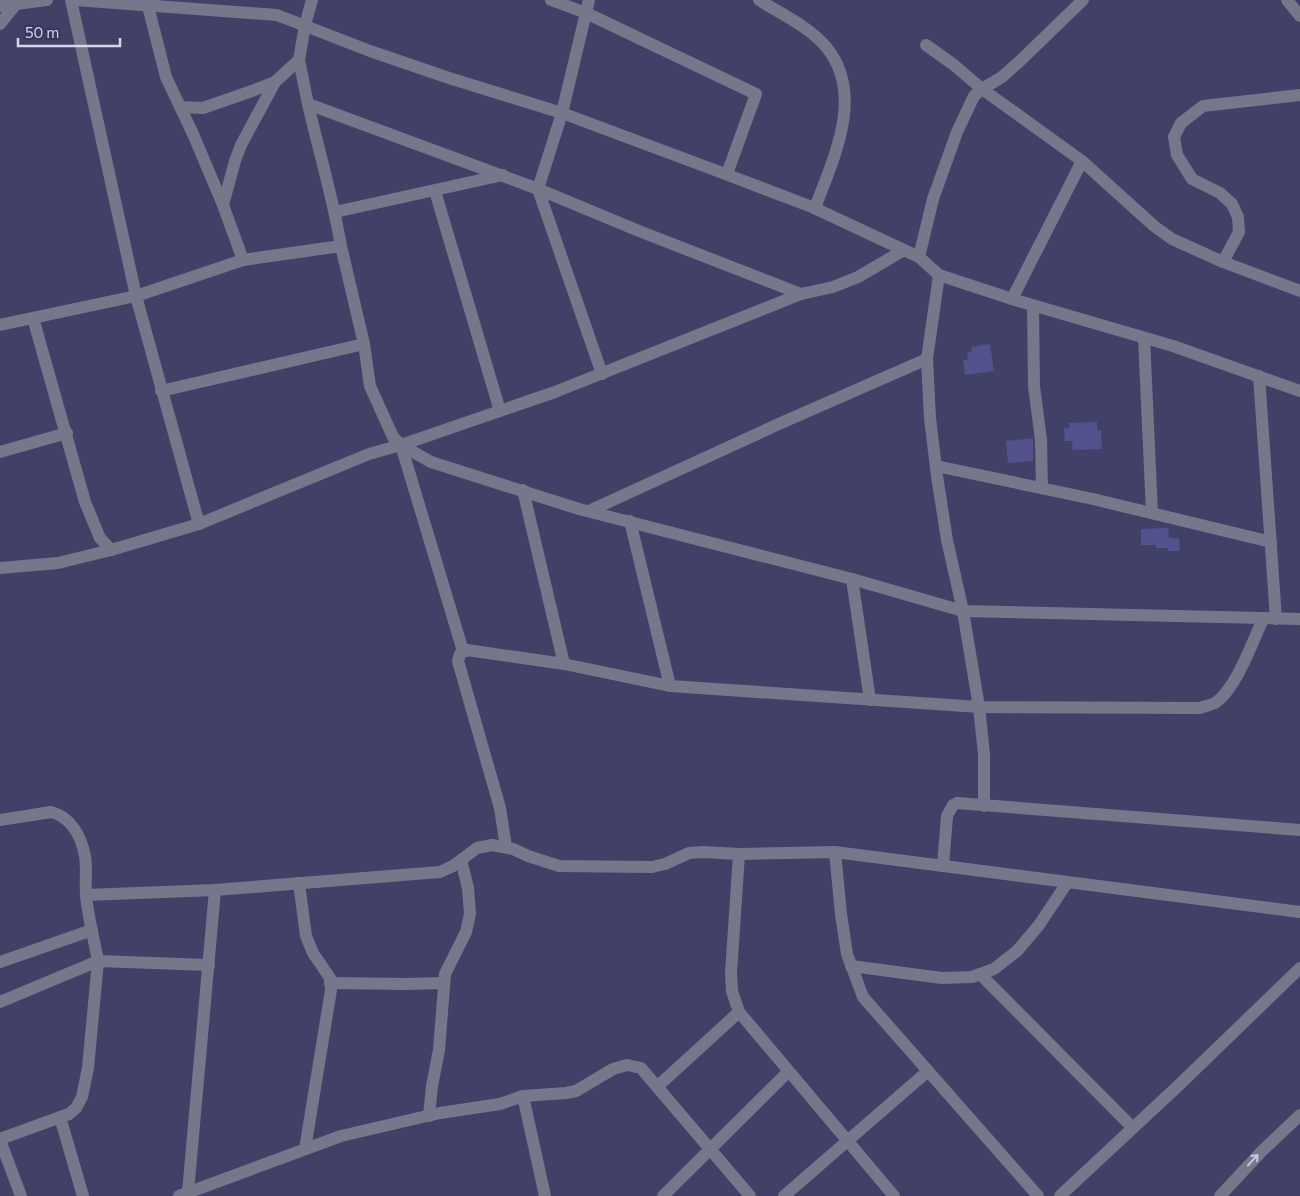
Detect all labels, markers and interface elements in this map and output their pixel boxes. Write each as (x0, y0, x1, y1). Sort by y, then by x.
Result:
scale bar (18, 15, 120, 47)
text: 50 m (25, 23, 59, 41)
one-way arrow (1247, 1154, 1259, 1167)

